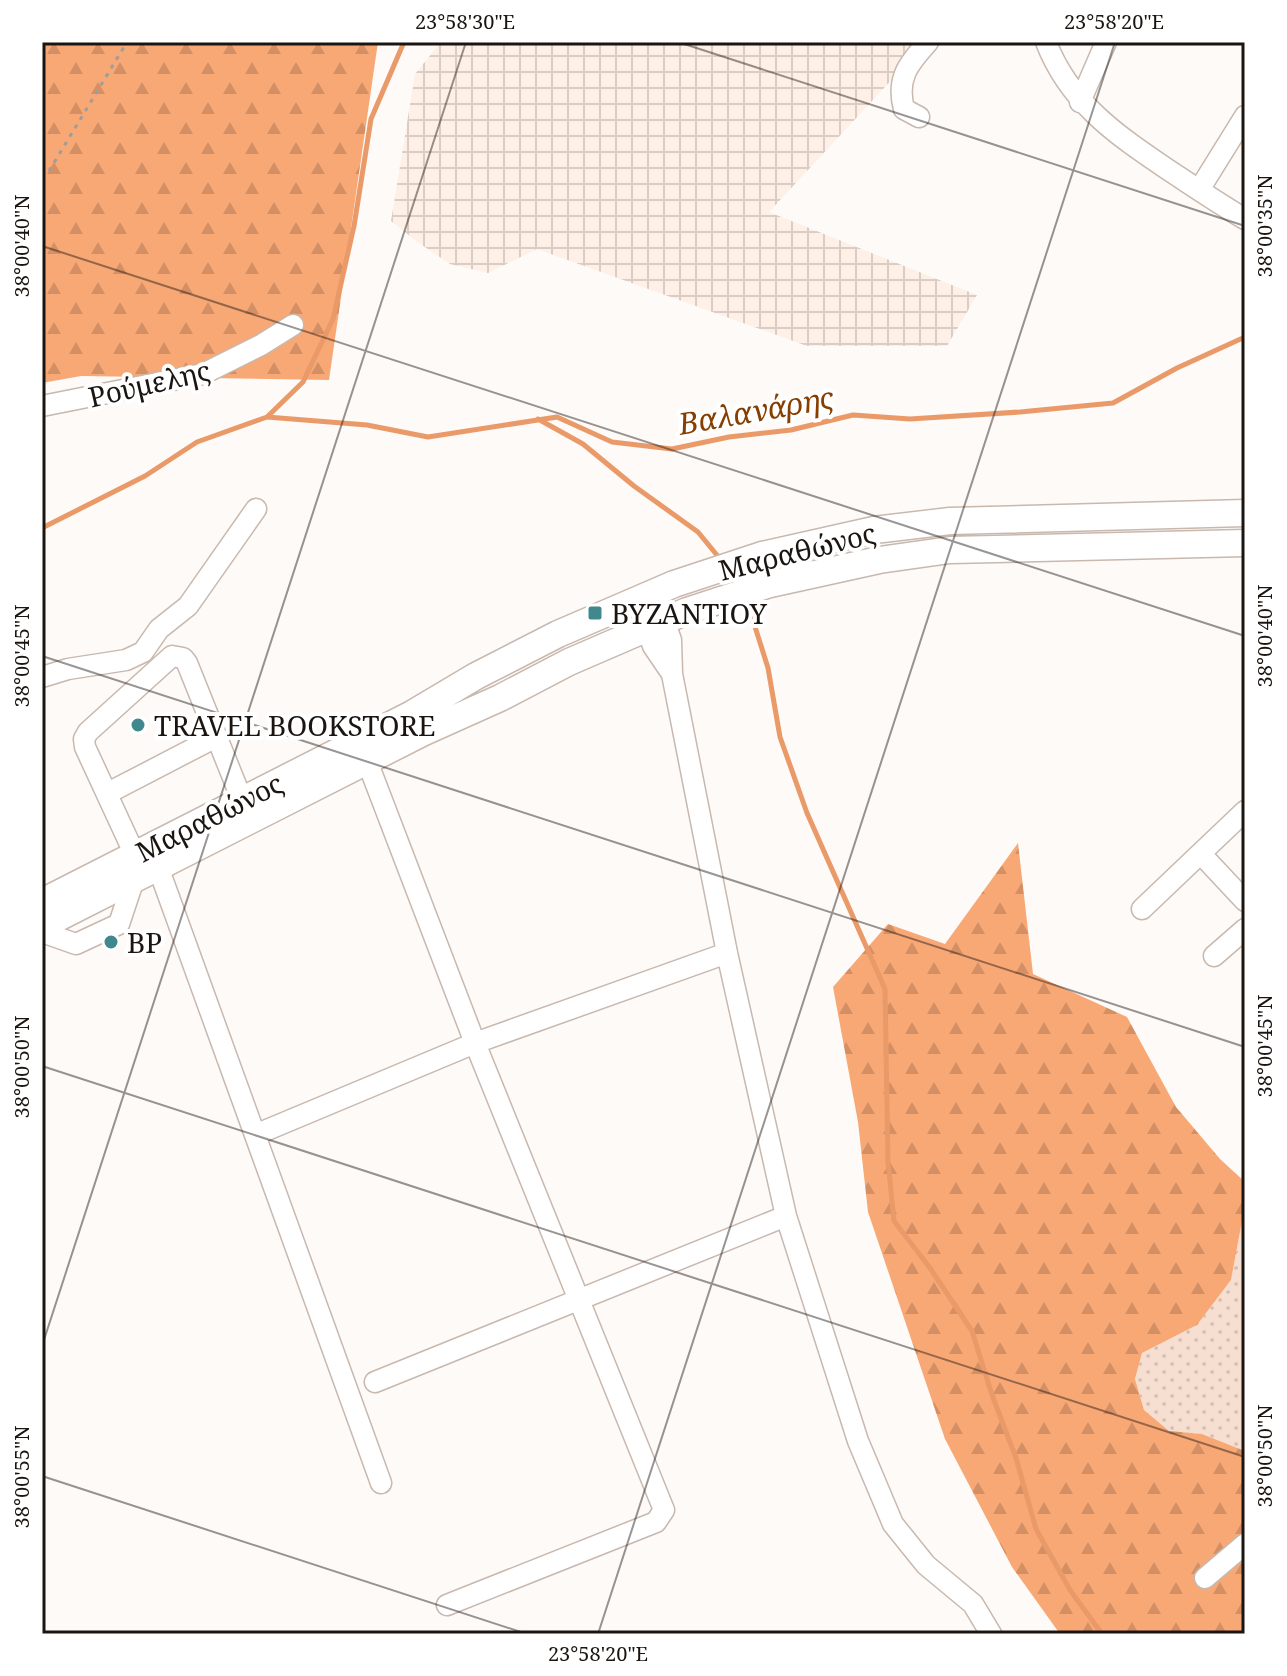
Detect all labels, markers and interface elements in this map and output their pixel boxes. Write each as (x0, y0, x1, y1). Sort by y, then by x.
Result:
text: 23°58'30"E (415, 8, 515, 35)
text: 23°58'20"E (1064, 8, 1164, 35)
text: 38°00'35"N (1251, 175, 1278, 277)
text: 38°00'40"N (8, 195, 35, 297)
street label: Ρούμελης (84, 351, 214, 415)
water label: Βαλανάρης (674, 376, 837, 444)
street label: Μαραθώνος (714, 513, 880, 589)
text: 38°00'40"N (1251, 585, 1278, 687)
place label: ΒΥΖΑΝΤΙΟΥ (611, 594, 767, 632)
marker: ΒΥΖΑΝΤΙΟΥ (586, 604, 604, 622)
text: 38°00'45"N (8, 605, 35, 707)
place label: TRAVEL BOOKSTORE (154, 706, 435, 744)
marker: TRAVEL BOOKSTORE (129, 716, 147, 734)
street label: Μαραθώνος (129, 764, 289, 870)
place label: BP (127, 923, 162, 961)
marker: BP (102, 933, 120, 951)
text: 38°00'45"N (1251, 995, 1278, 1097)
text: 38°00'50"N (8, 1016, 35, 1118)
text: 38°00'50"N (1251, 1405, 1278, 1507)
text: 38°00'55"N (8, 1426, 35, 1528)
text: 23°58'20"E (548, 1640, 648, 1667)

